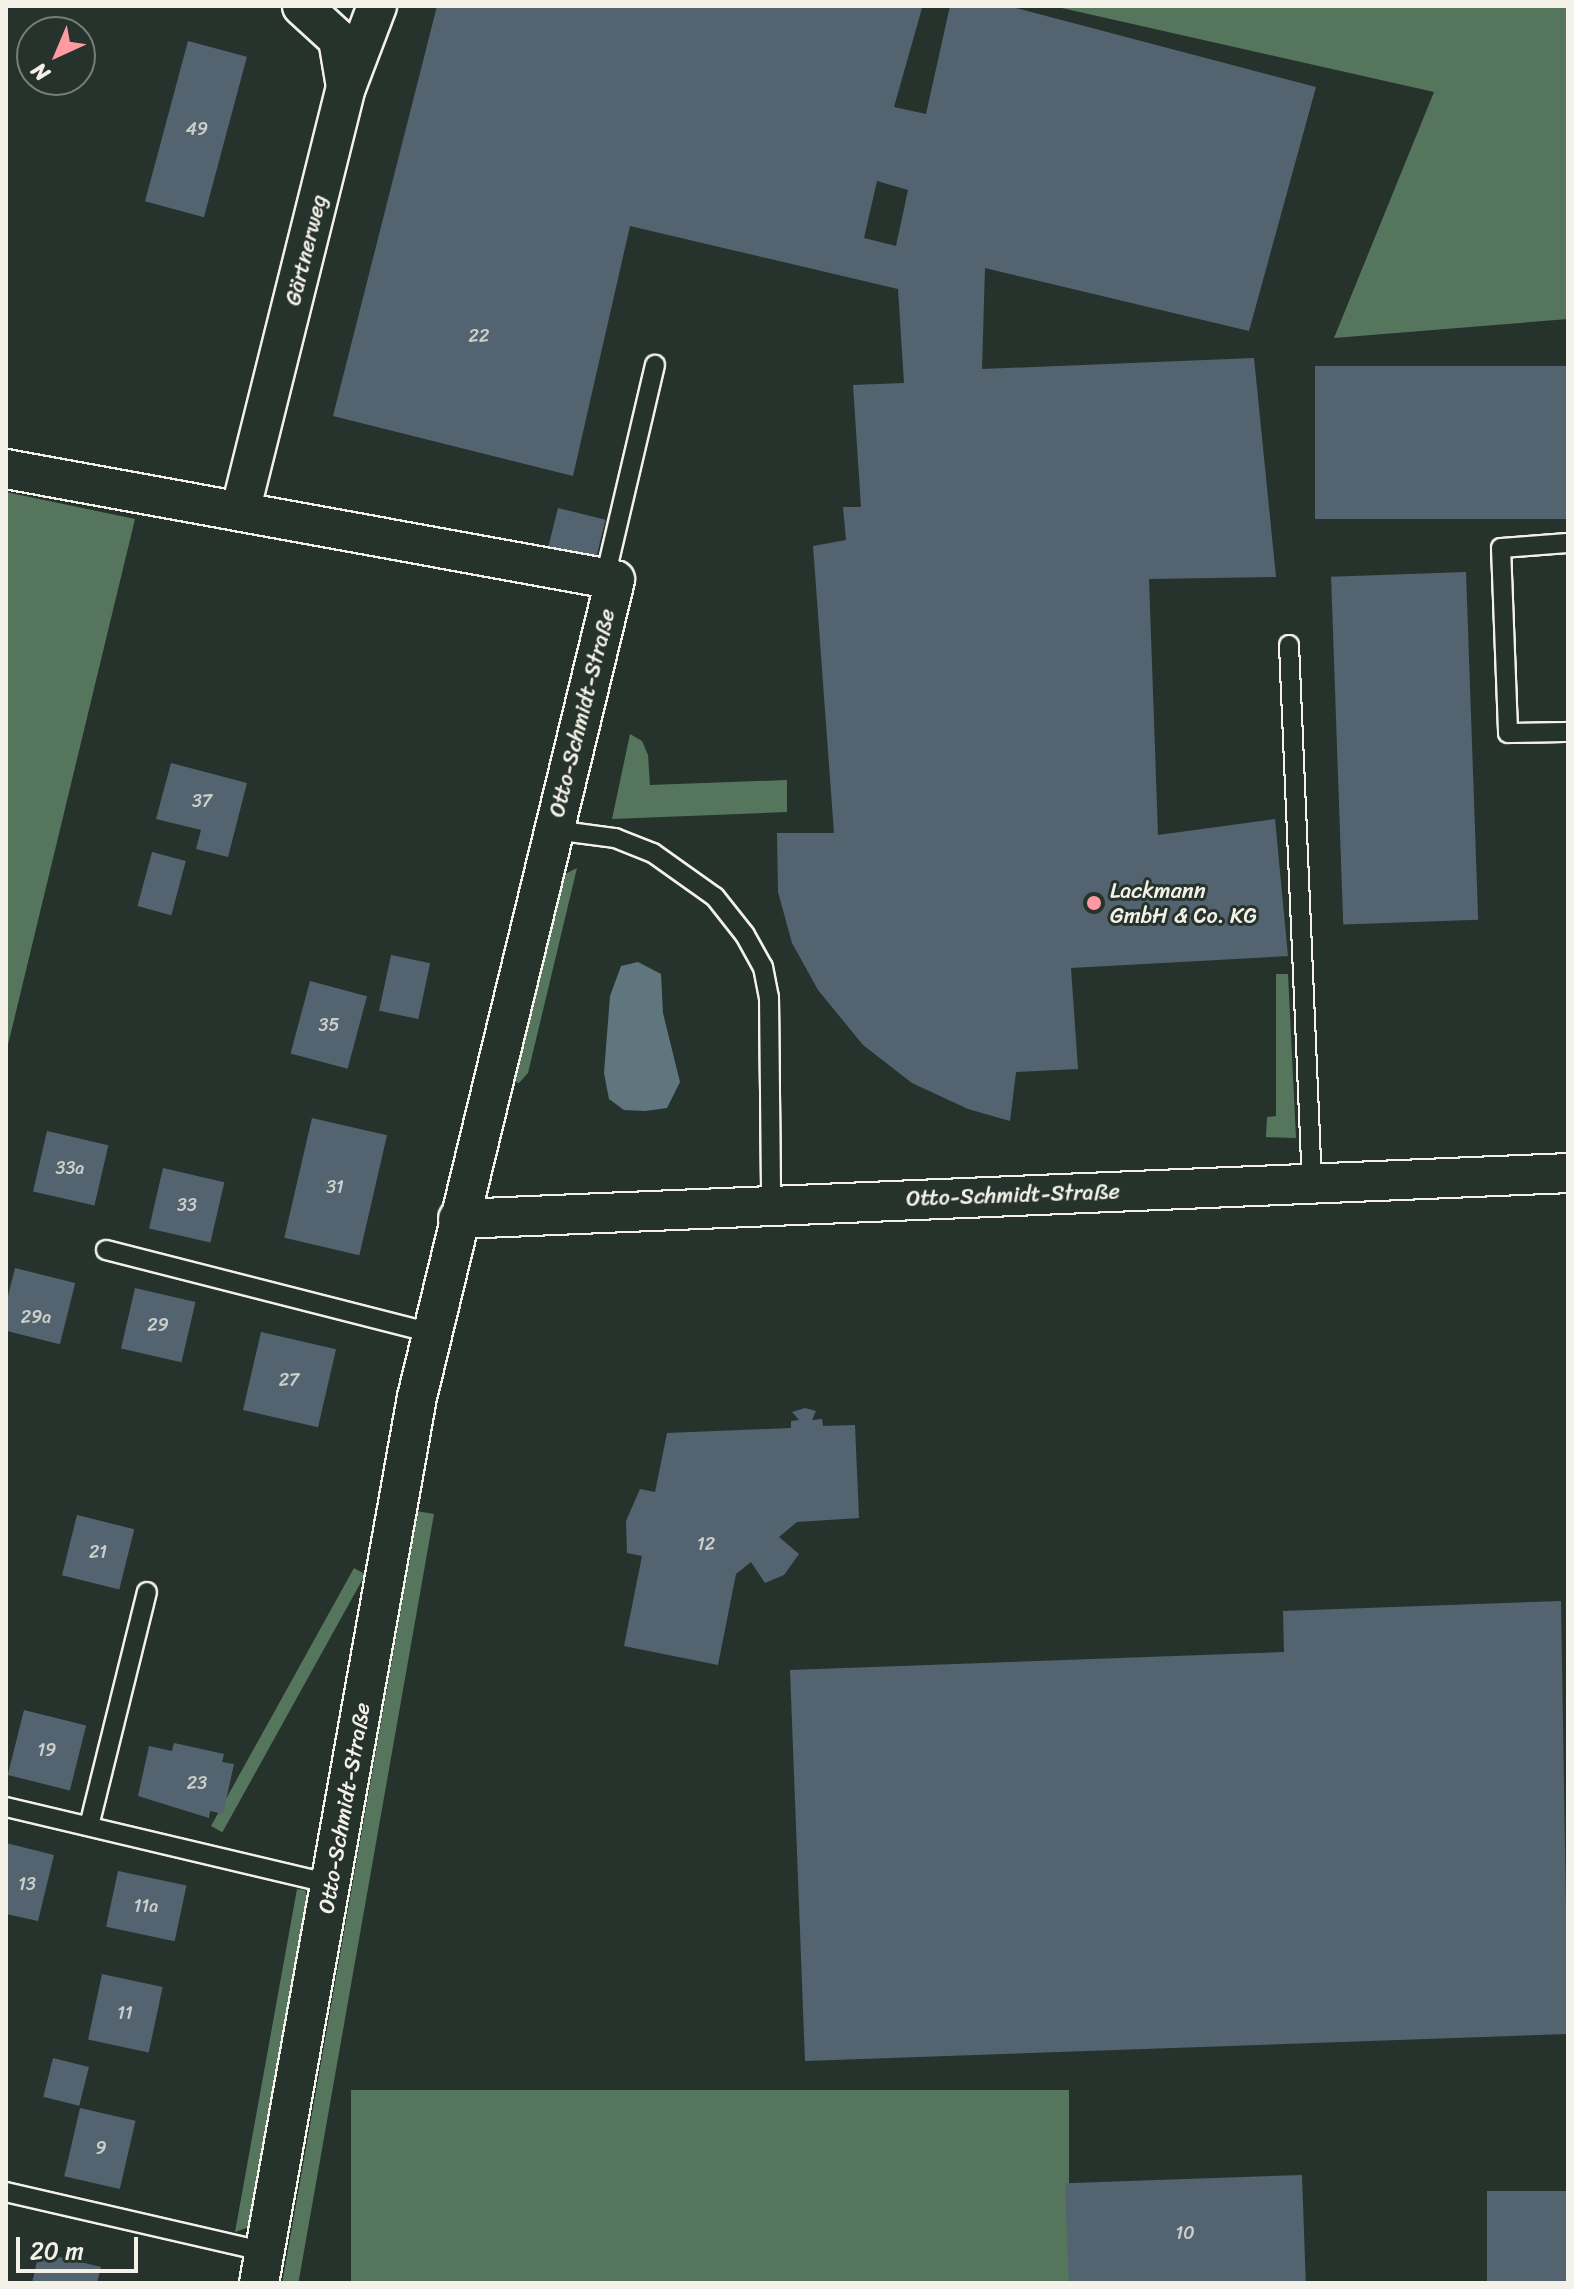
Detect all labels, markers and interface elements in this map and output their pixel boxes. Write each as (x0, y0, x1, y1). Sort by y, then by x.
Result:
north arrow (16, 16, 96, 96)
text: N (21, 53, 59, 92)
house number: 49 (186, 118, 208, 140)
street label: Gärtnerweg (279, 192, 333, 308)
house number: 22 (469, 325, 489, 347)
street label: Otto-Schmidt-Straße (543, 606, 621, 820)
house number: 37 (192, 790, 212, 812)
place label: Lackmann GmbH & Co. KG (1110, 877, 1258, 928)
marker: Lackmann GmbH & Co. KG (1085, 894, 1103, 912)
house number: 35 (319, 1014, 339, 1036)
house number: 33a (56, 1157, 84, 1179)
house number: 31 (326, 1176, 344, 1198)
street label: Otto-Schmidt-Straße (906, 1178, 1120, 1212)
house number: 33 (177, 1194, 197, 1216)
house number: 29a (21, 1306, 51, 1328)
house number: 29 (147, 1314, 169, 1336)
house number: 27 (279, 1369, 299, 1391)
house number: 12 (697, 1533, 715, 1555)
house number: 21 (89, 1541, 107, 1563)
street label: Otto-Schmidt-Straße (312, 1700, 376, 1916)
house number: 19 (38, 1739, 56, 1761)
house number: 23 (187, 1772, 207, 1794)
house number: 13 (18, 1873, 36, 1895)
house number: 11a (134, 1895, 158, 1917)
house number: 11 (117, 2002, 133, 2024)
house number: 9 (95, 2137, 107, 2159)
scale bar (20, 2221, 142, 2271)
house number: 10 (1175, 2222, 1195, 2244)
text: 20 m (30, 2230, 84, 2272)

